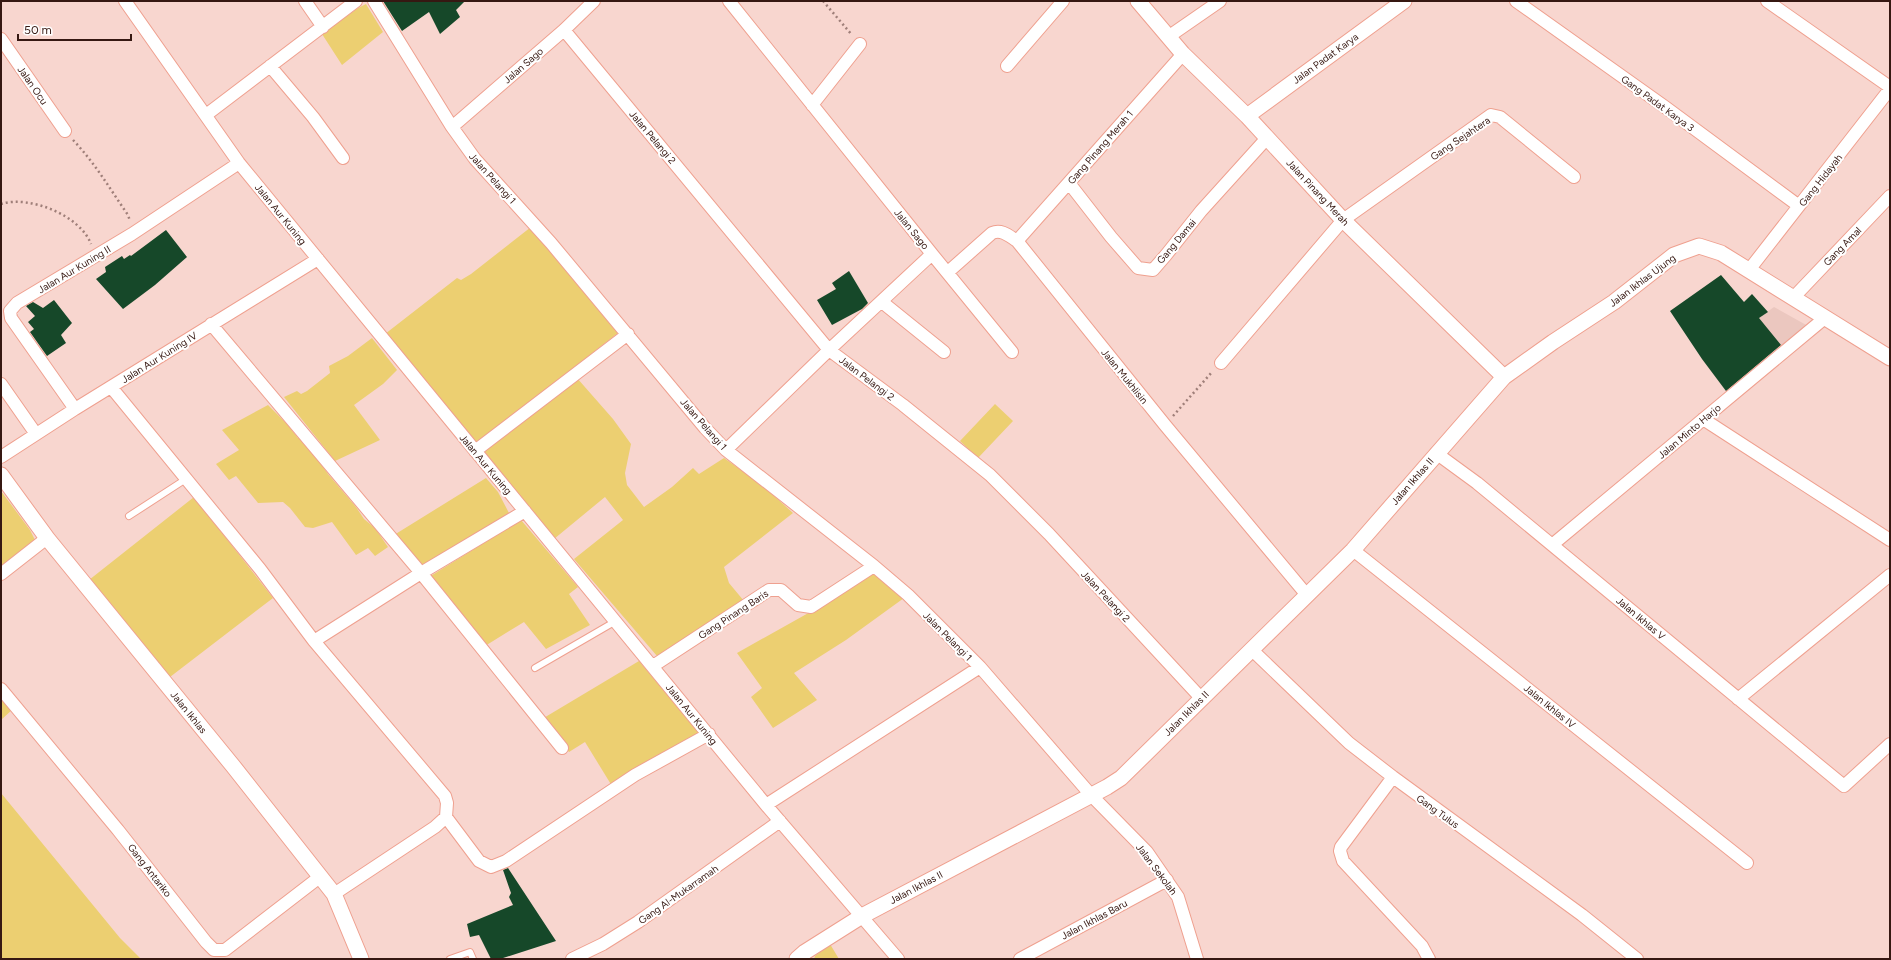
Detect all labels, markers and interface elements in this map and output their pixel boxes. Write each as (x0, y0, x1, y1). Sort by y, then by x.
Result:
scale bar (18, 16, 131, 42)
text: 50 m (24, 23, 52, 37)
street label: Jalan Padat Karya (1290, 30, 1361, 87)
street label: Jalan Sago (501, 44, 546, 86)
street label: Jalan Ocu (15, 63, 51, 107)
street label: Gang Padat Karya 3 (1619, 72, 1697, 134)
street label: Jalan Pelangi 2 (626, 108, 679, 167)
street label: Gang Pinang Merah 1 (1065, 108, 1136, 187)
street label: Gang Sejahtera (1428, 114, 1493, 163)
street label: Jalan Pelangi 1 (466, 150, 519, 207)
street label: Gang Hidayah (1796, 151, 1845, 209)
street label: Jalan Pinang Merah (1283, 156, 1352, 229)
street label: Jalan Aur Kuning (252, 181, 309, 248)
street label: Jalan Sago (891, 206, 932, 252)
street label: Gang Damai (1154, 216, 1199, 266)
street label: Gang Amal (1821, 224, 1864, 269)
street label: Jalan Aur Kuning II (35, 243, 113, 296)
street label: Jalan Ikhlas Ujung (1606, 251, 1678, 310)
street label: Jalan Aur Kuning IV (119, 329, 200, 386)
street label: Jalan Mukhlisin (1098, 346, 1151, 407)
street label: Jalan Pelangi 2 (836, 353, 897, 403)
street label: Jalan Pelangi 1 (678, 396, 730, 453)
street label: Jalan Minto Harjo (1655, 401, 1724, 462)
street label: Jalan Aur Kuning (457, 431, 515, 497)
street label: Jalan Ikhlas II (1388, 455, 1437, 508)
street label: Jalan Pelangi 2 (1078, 568, 1133, 625)
street label: Gang Pinang Baris (696, 587, 771, 642)
street label: Jalan Ikhlas V (1613, 594, 1668, 643)
street label: Jalan Pelangi 1 (920, 609, 975, 664)
street label: Jalan Aur Kuning (663, 681, 720, 748)
street label: Jalan Ikhlas IV (1521, 682, 1578, 731)
street label: Jalan Ikhlas II (1161, 688, 1212, 739)
street label: Jalan Ikhlas (168, 689, 210, 736)
street label: Gang Tulus (1414, 792, 1462, 831)
street label: Gang Antariko (125, 841, 175, 900)
street label: Jalan Sekolah (1133, 841, 1180, 898)
street label: Gang Al-Mukarramah (636, 862, 721, 927)
street label: Jalan Ikhlas II (887, 868, 945, 907)
street label: Jalan Ikhlas Baru (1059, 896, 1130, 942)

